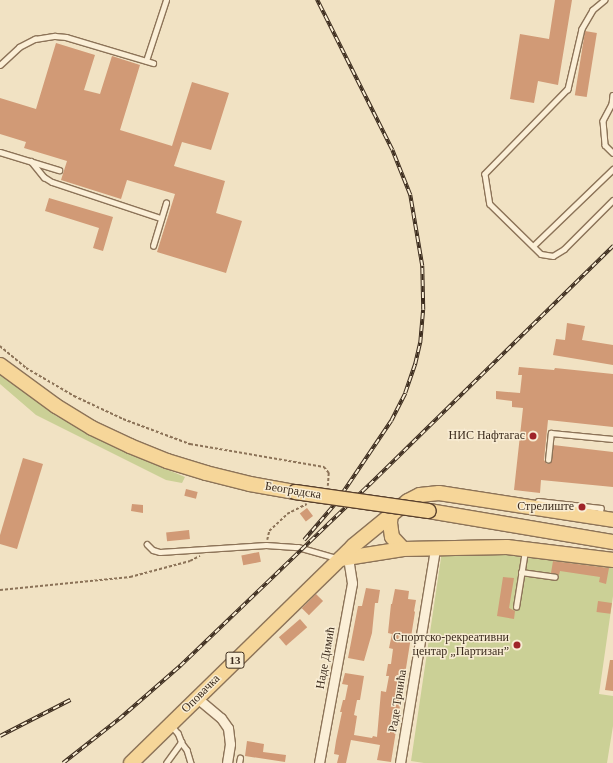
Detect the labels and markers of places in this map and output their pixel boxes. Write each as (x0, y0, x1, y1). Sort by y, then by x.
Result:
place label: НИС Нафтагас (449, 429, 525, 443)
marker: НИС Нафтагас (528, 431, 538, 441)
place label: Стрелиште (517, 500, 574, 514)
marker: Стрелиште (577, 502, 587, 512)
place label: Спортско-рекреативни центар „Партизан” (393, 631, 509, 659)
marker: Спортско-рекреативни центар „Партизан” (512, 640, 522, 650)

